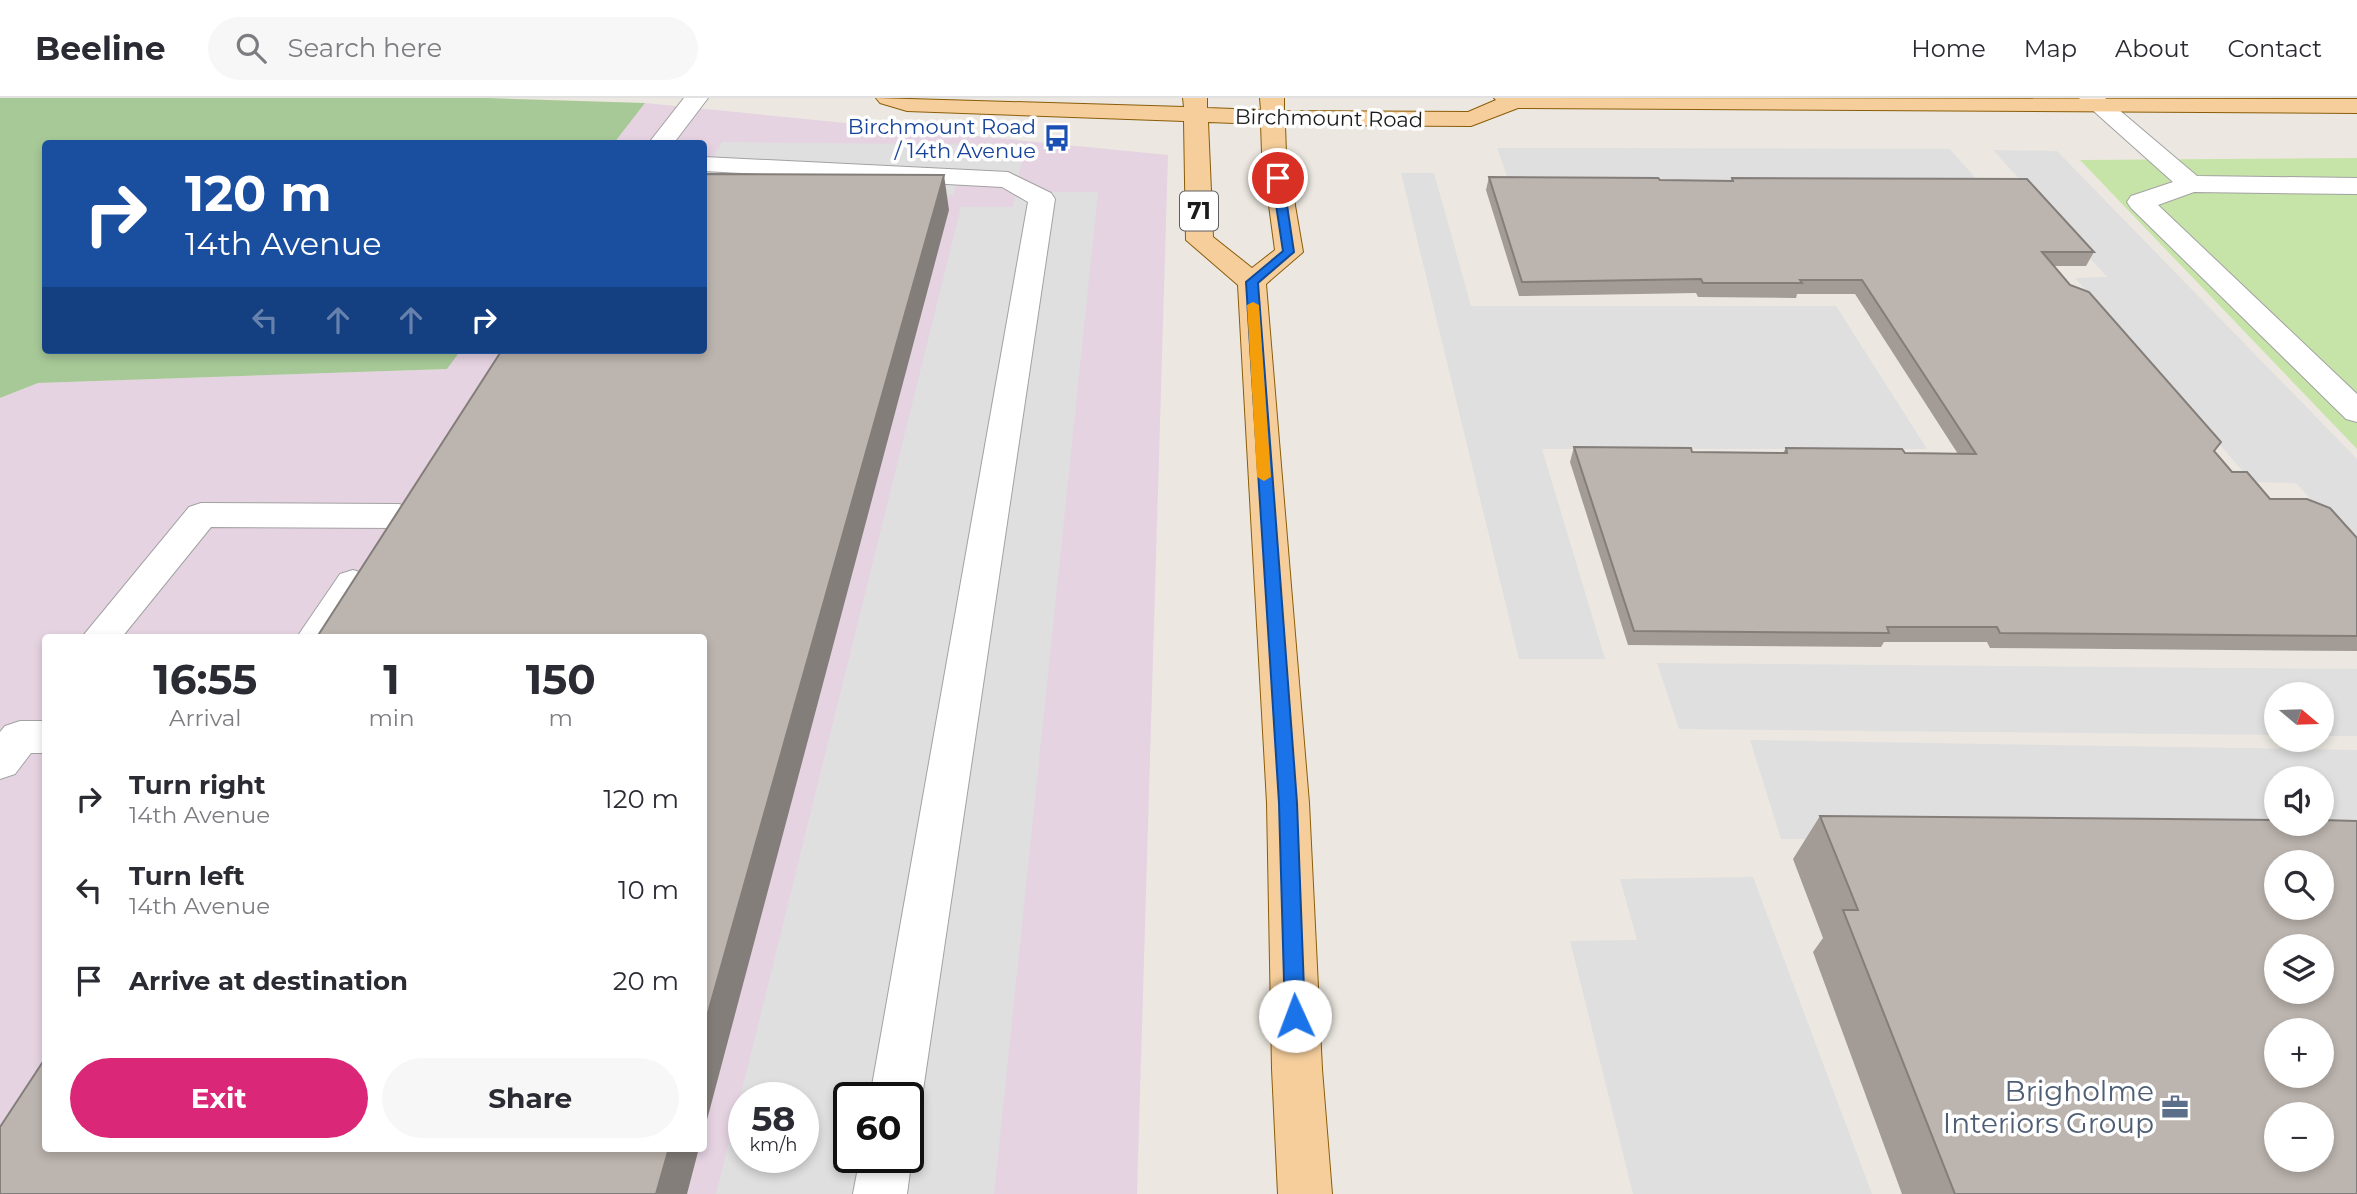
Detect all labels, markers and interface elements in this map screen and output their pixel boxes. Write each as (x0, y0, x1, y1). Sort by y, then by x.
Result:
search box (208, 17, 698, 80)
text: Beeline (35, 28, 166, 68)
icon: search (232, 29, 270, 67)
text: Search here (288, 32, 442, 64)
text: Home (1911, 34, 1986, 63)
text: Map (2024, 34, 2077, 63)
text: About (2115, 34, 2189, 63)
text: Contact (2227, 34, 2322, 63)
street label: Birchmount Road (1235, 104, 1423, 132)
place label: Birchmount Road / 14th Avenue (848, 114, 1036, 163)
bus stop icon: Birchmount Road / 14th Avenue (1042, 123, 1072, 153)
pin (1248, 148, 1308, 208)
icon: arrive (1259, 159, 1297, 197)
text: 120 m (185, 164, 332, 223)
icon: right (70, 168, 161, 259)
road number: 71 (1180, 192, 1218, 230)
text: 14th Avenue (185, 224, 381, 263)
icon: left (246, 301, 284, 339)
icon: ahead (319, 301, 357, 339)
icon: ahead (392, 301, 430, 339)
icon: right (465, 301, 503, 339)
text: 16:55 (153, 653, 257, 705)
text: 1 (383, 653, 400, 705)
text: 150 (526, 653, 596, 705)
north arrow (2264, 682, 2334, 752)
map controls (2264, 682, 2334, 1172)
text: Arrival (169, 704, 241, 732)
text: min (368, 704, 415, 732)
text: m (549, 704, 573, 732)
button: sound (2264, 766, 2334, 836)
text: Turn right (129, 769, 265, 801)
icon: right (70, 780, 108, 818)
text: 120 m (603, 783, 679, 815)
text: 14th Avenue (129, 801, 270, 829)
button: search (2264, 850, 2334, 920)
text: Turn left (129, 860, 245, 892)
icon: left (70, 871, 108, 909)
text: 10 m (618, 874, 679, 906)
text: 14th Avenue (129, 892, 270, 920)
button: layers (2264, 934, 2334, 1004)
icon: arrive (70, 962, 108, 1000)
text: Arrive at destination (129, 965, 408, 997)
text: 20 m (613, 965, 679, 997)
position arrow (1258, 979, 1332, 1053)
button: + (2264, 1018, 2334, 1088)
button: Exit (70, 1058, 368, 1138)
button: Share (382, 1058, 679, 1138)
place label: Brigholme Interiors Group (1943, 1074, 2154, 1140)
speed limit sign: 60 (833, 1082, 924, 1173)
office icon: Brigholme Interiors Group (2160, 1092, 2190, 1122)
text: 58 (752, 1097, 795, 1140)
button: − (2264, 1102, 2334, 1172)
text: km/h (749, 1134, 798, 1156)

